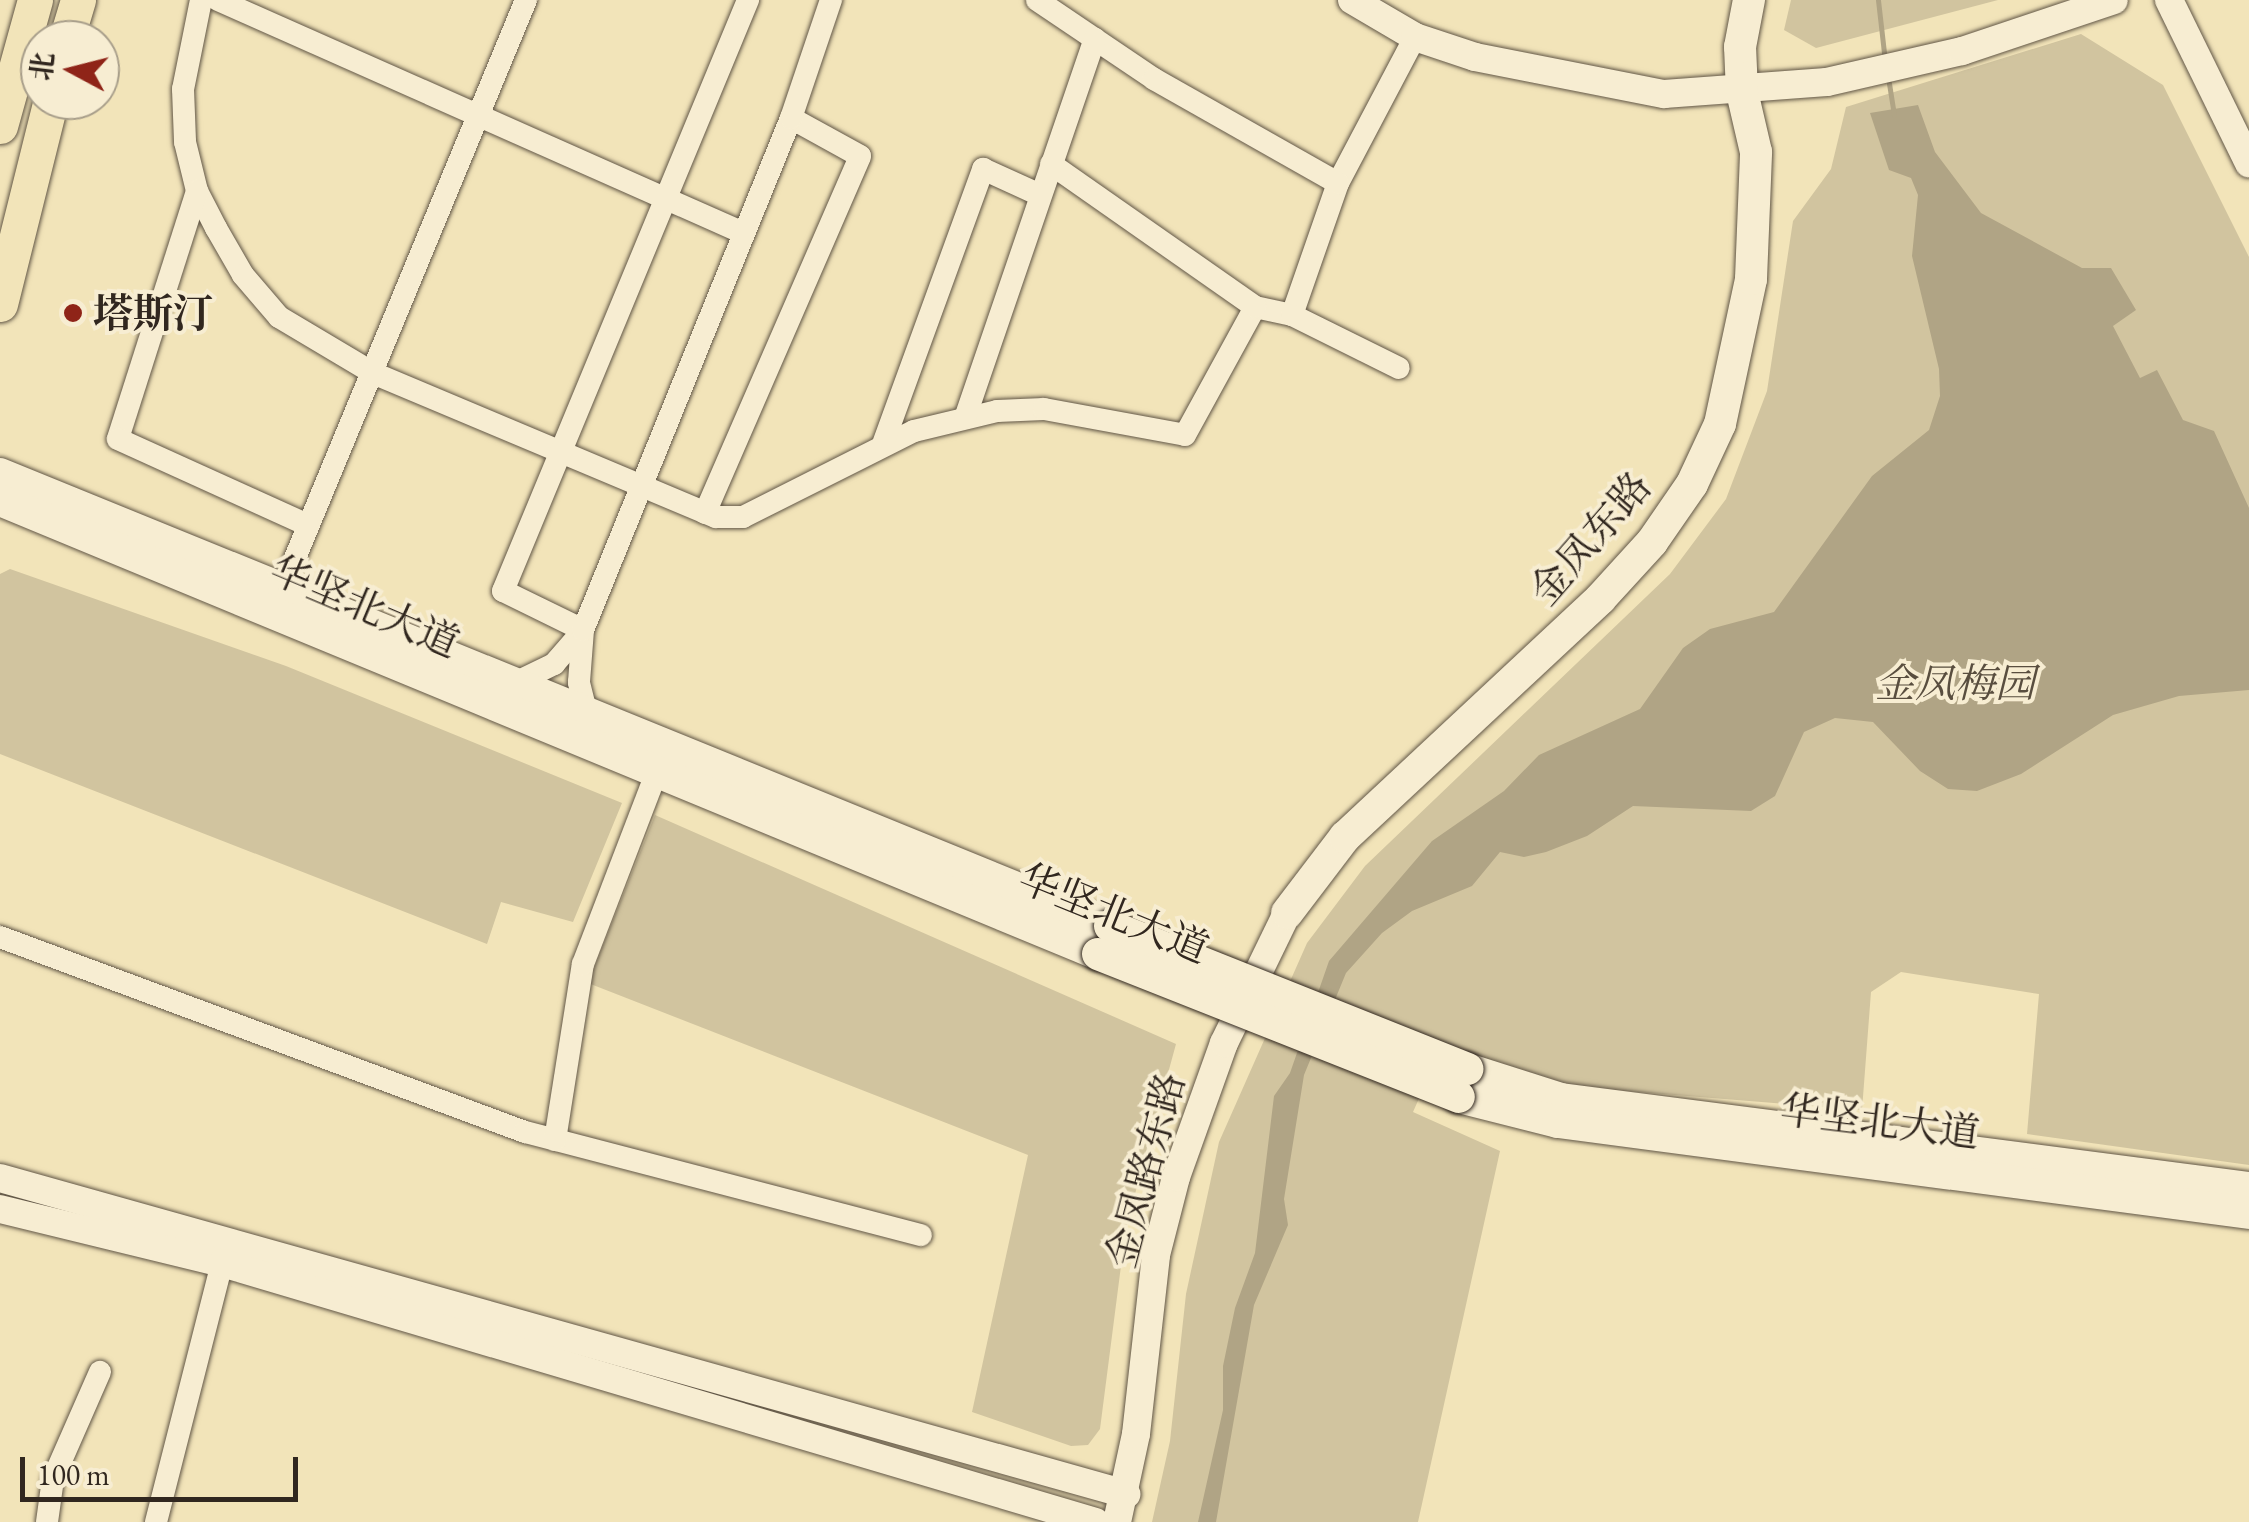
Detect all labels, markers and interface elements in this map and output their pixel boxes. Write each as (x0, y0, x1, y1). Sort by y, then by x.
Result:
north arrow (20, 20, 120, 120)
text: 北 (23, 50, 62, 83)
place label: 塔斯汀 (93, 289, 213, 337)
marker: 塔斯汀 (62, 302, 84, 324)
street label: 金凤东路 (1519, 462, 1661, 614)
street label: 华坚北大道 (264, 545, 466, 667)
park label: 金凤梅园 (1875, 659, 2035, 707)
street label: 华坚北大道 (1012, 853, 1216, 973)
street label: 金凤路东路 (1096, 1067, 1194, 1273)
street label: 华坚北大道 (1778, 1085, 1982, 1157)
scale bar (25, 1437, 302, 1499)
text: 100 m (37, 1455, 110, 1494)

